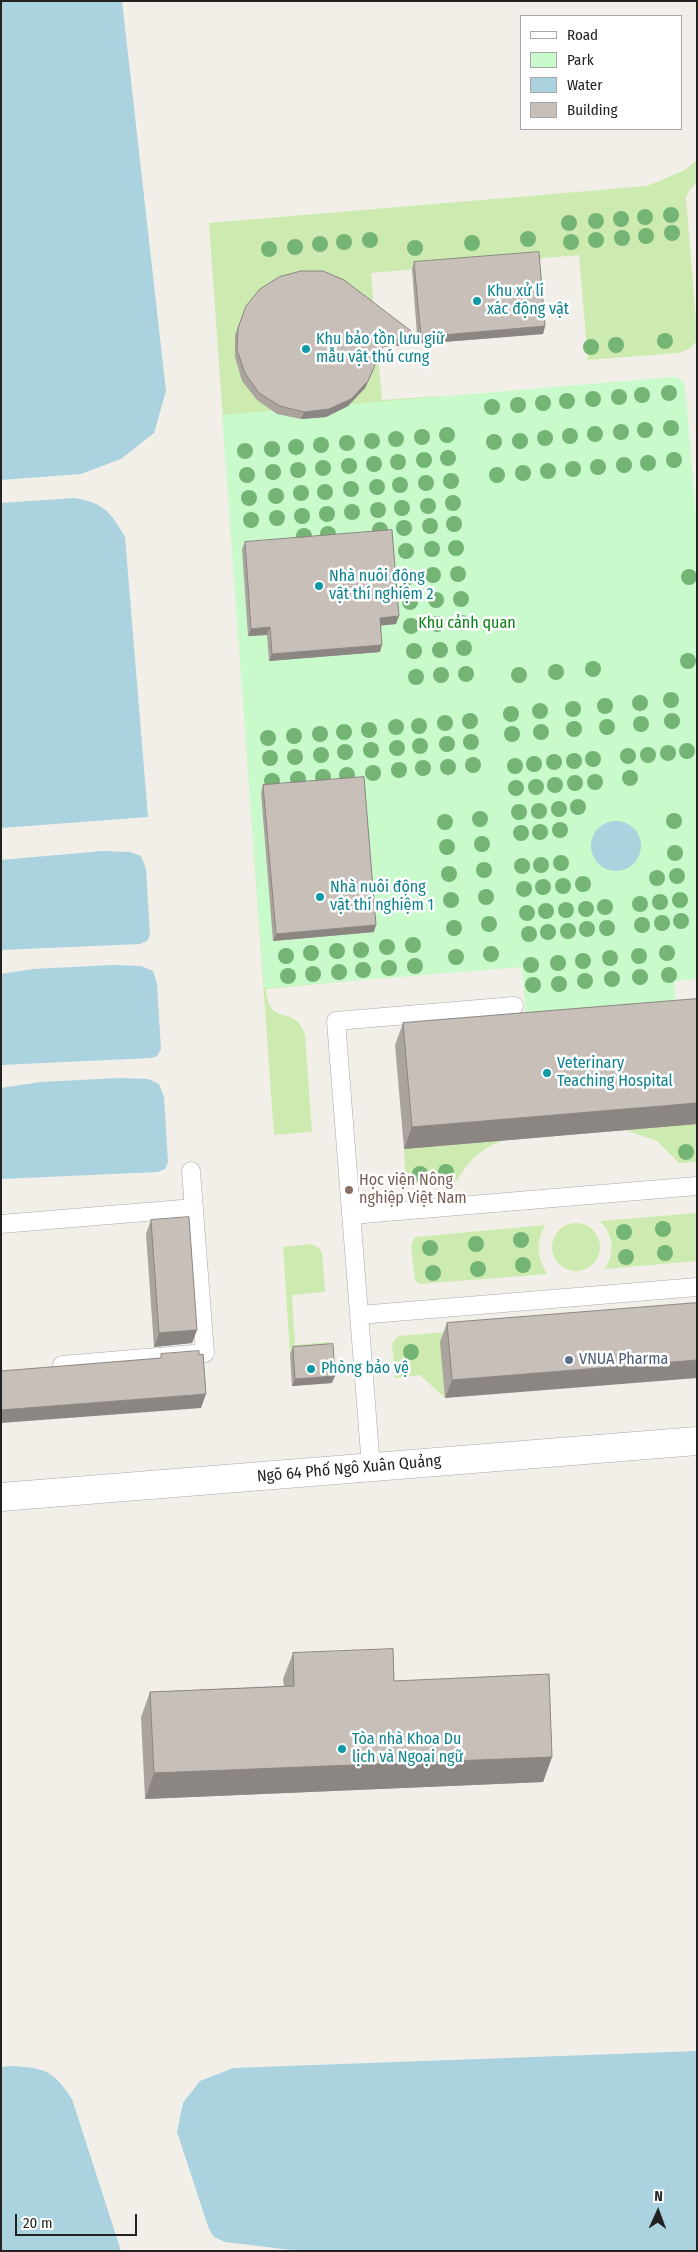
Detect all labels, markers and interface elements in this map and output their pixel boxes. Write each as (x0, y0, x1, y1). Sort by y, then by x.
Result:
legend (520, 15, 683, 130)
text: Road (567, 26, 598, 44)
text: Park (567, 51, 594, 69)
text: Water (567, 76, 602, 94)
text: Building (567, 101, 618, 119)
place label: Khu xử lí xác động vật (487, 282, 569, 320)
marker: Khu xử lí xác động vật (471, 295, 483, 307)
place label: Khu bảo tồn lưu giữ mẫu vật thú cưng (316, 330, 445, 368)
marker: Khu bảo tồn lưu giữ mẫu vật thú cưng (300, 343, 312, 355)
place label: Nhà nuôi động vật thí nghiệm 2 (329, 567, 434, 605)
marker: Nhà nuôi động vật thí nghiệm 2 (313, 580, 325, 592)
park label: Khu cảnh quan (418, 614, 516, 634)
place label: Nhà nuôi động vật thí nghiệm 1 (330, 878, 434, 916)
marker: Nhà nuôi động vật thí nghiệm 1 (314, 891, 326, 903)
place label: Veterinary Teaching Hospital (557, 1054, 673, 1092)
marker: Veterinary Teaching Hospital (541, 1067, 553, 1079)
place label: Học viện Nông nghiệp Việt Nam (359, 1171, 467, 1209)
marker: Học viện Nông nghiệp Việt Nam (343, 1184, 355, 1196)
place label: VNUA Pharma (579, 1350, 668, 1370)
marker: VNUA Pharma (563, 1354, 575, 1366)
place label: Phòng bảo vệ (321, 1359, 409, 1379)
marker: Phòng bảo vệ (305, 1363, 317, 1375)
street label: Ngõ 64 Phố Ngô Xuân Quảng (256, 1451, 442, 1487)
place label: Tòa nhà Khoa Du lịch và Ngoại ngữ (352, 1730, 463, 1768)
marker: Tòa nhà Khoa Du lịch và Ngoại ngữ (336, 1743, 348, 1755)
north arrow (633, 2187, 683, 2237)
text: N (654, 2188, 663, 2205)
scale bar (18, 2204, 140, 2236)
text: 20 m (23, 2214, 53, 2232)

